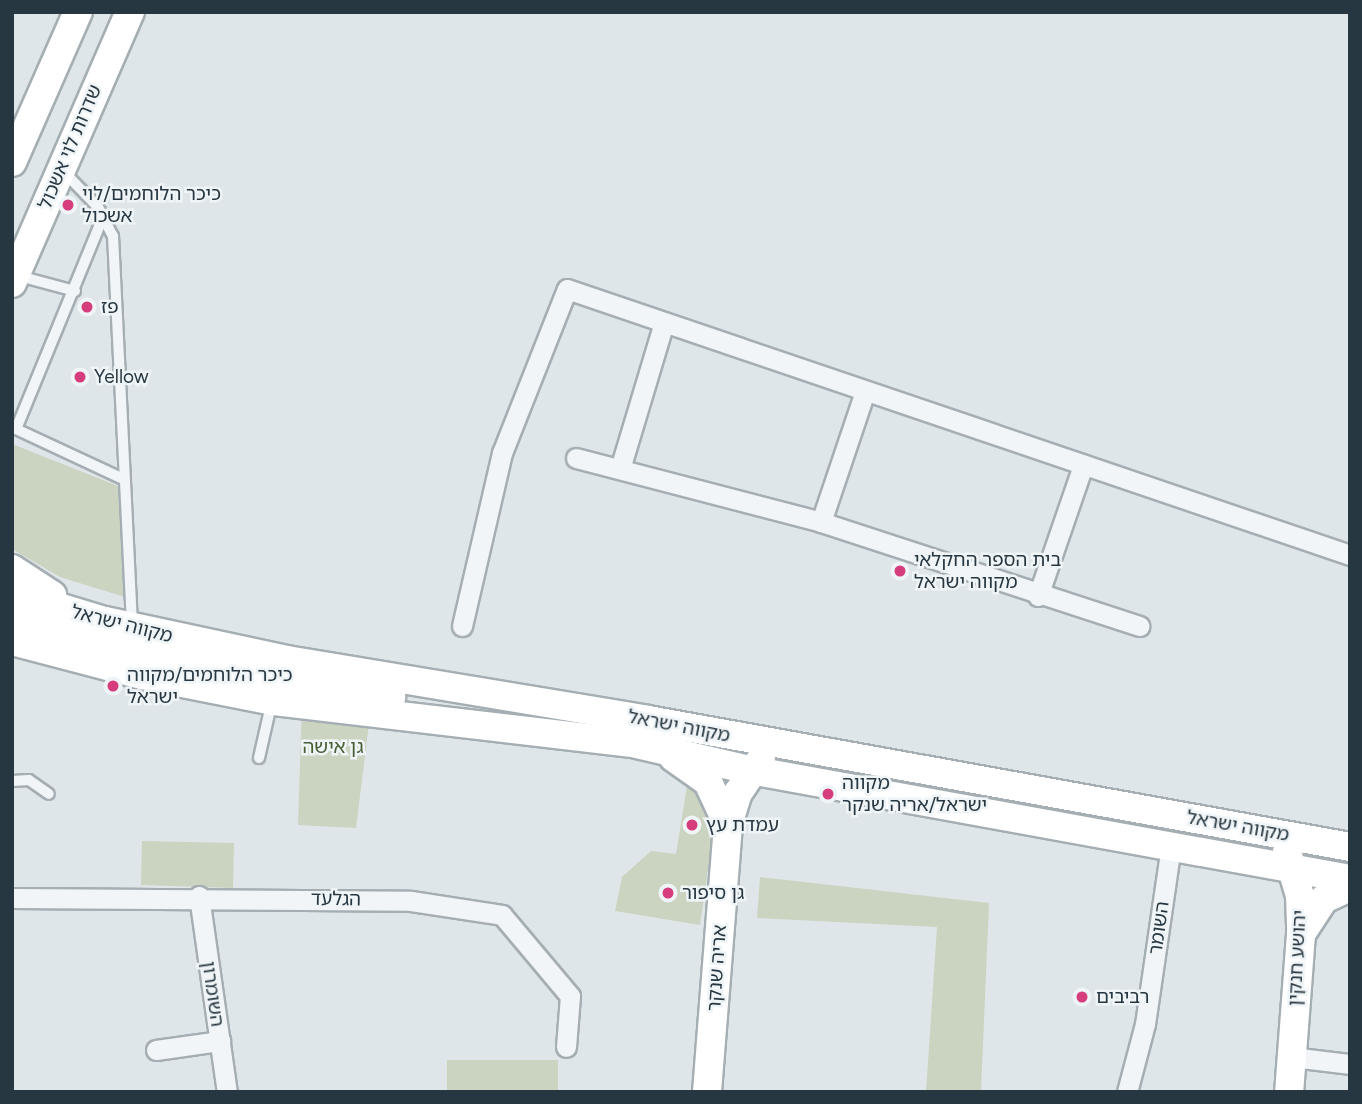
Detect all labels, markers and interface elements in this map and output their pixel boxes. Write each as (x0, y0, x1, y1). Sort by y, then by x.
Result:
street label: שדרות לוי אשכול (33, 81, 107, 213)
place label: כיכר הלוחמים/לוי אשכול (82, 183, 221, 227)
marker: כיכר הלוחמים/לוי אשכול (60, 197, 76, 213)
place label: פז (101, 296, 119, 318)
marker: פז (79, 299, 95, 315)
place label: Yellow (94, 366, 149, 388)
marker: Yellow (72, 369, 88, 385)
place label: בית הספר החקלאי מקווה ישראל (914, 549, 1061, 593)
marker: בית הספר החקלאי מקווה ישראל (892, 563, 908, 579)
street label: מקווה ישראל (69, 600, 175, 648)
place label: כיכר הלוחמים/מקווה ישראל (127, 664, 293, 708)
marker: כיכר הלוחמים/מקווה ישראל (105, 678, 121, 694)
street label: מקווה ישראל (626, 705, 732, 747)
park label: גן אישה (302, 736, 364, 758)
place label: מקווה ישראל/אריה שנקר (842, 772, 987, 816)
marker: מקווה ישראל/אריה שנקר (820, 786, 836, 802)
street label: מקווה ישראל (1185, 806, 1291, 846)
place label: עמדת עץ (706, 814, 779, 836)
marker: עמדת עץ (684, 817, 700, 833)
place label: גן סיפור (682, 882, 744, 904)
marker: גן סיפור (660, 885, 676, 901)
street label: הגלעד (311, 887, 361, 911)
street label: השומר (1144, 900, 1174, 956)
street label: יהושע חנקין (1283, 909, 1311, 1007)
street label: אריה שנקר (703, 924, 731, 1012)
street label: השומרון (197, 960, 229, 1028)
place label: רביבים (1096, 986, 1149, 1008)
marker: רביבים (1074, 989, 1090, 1005)

